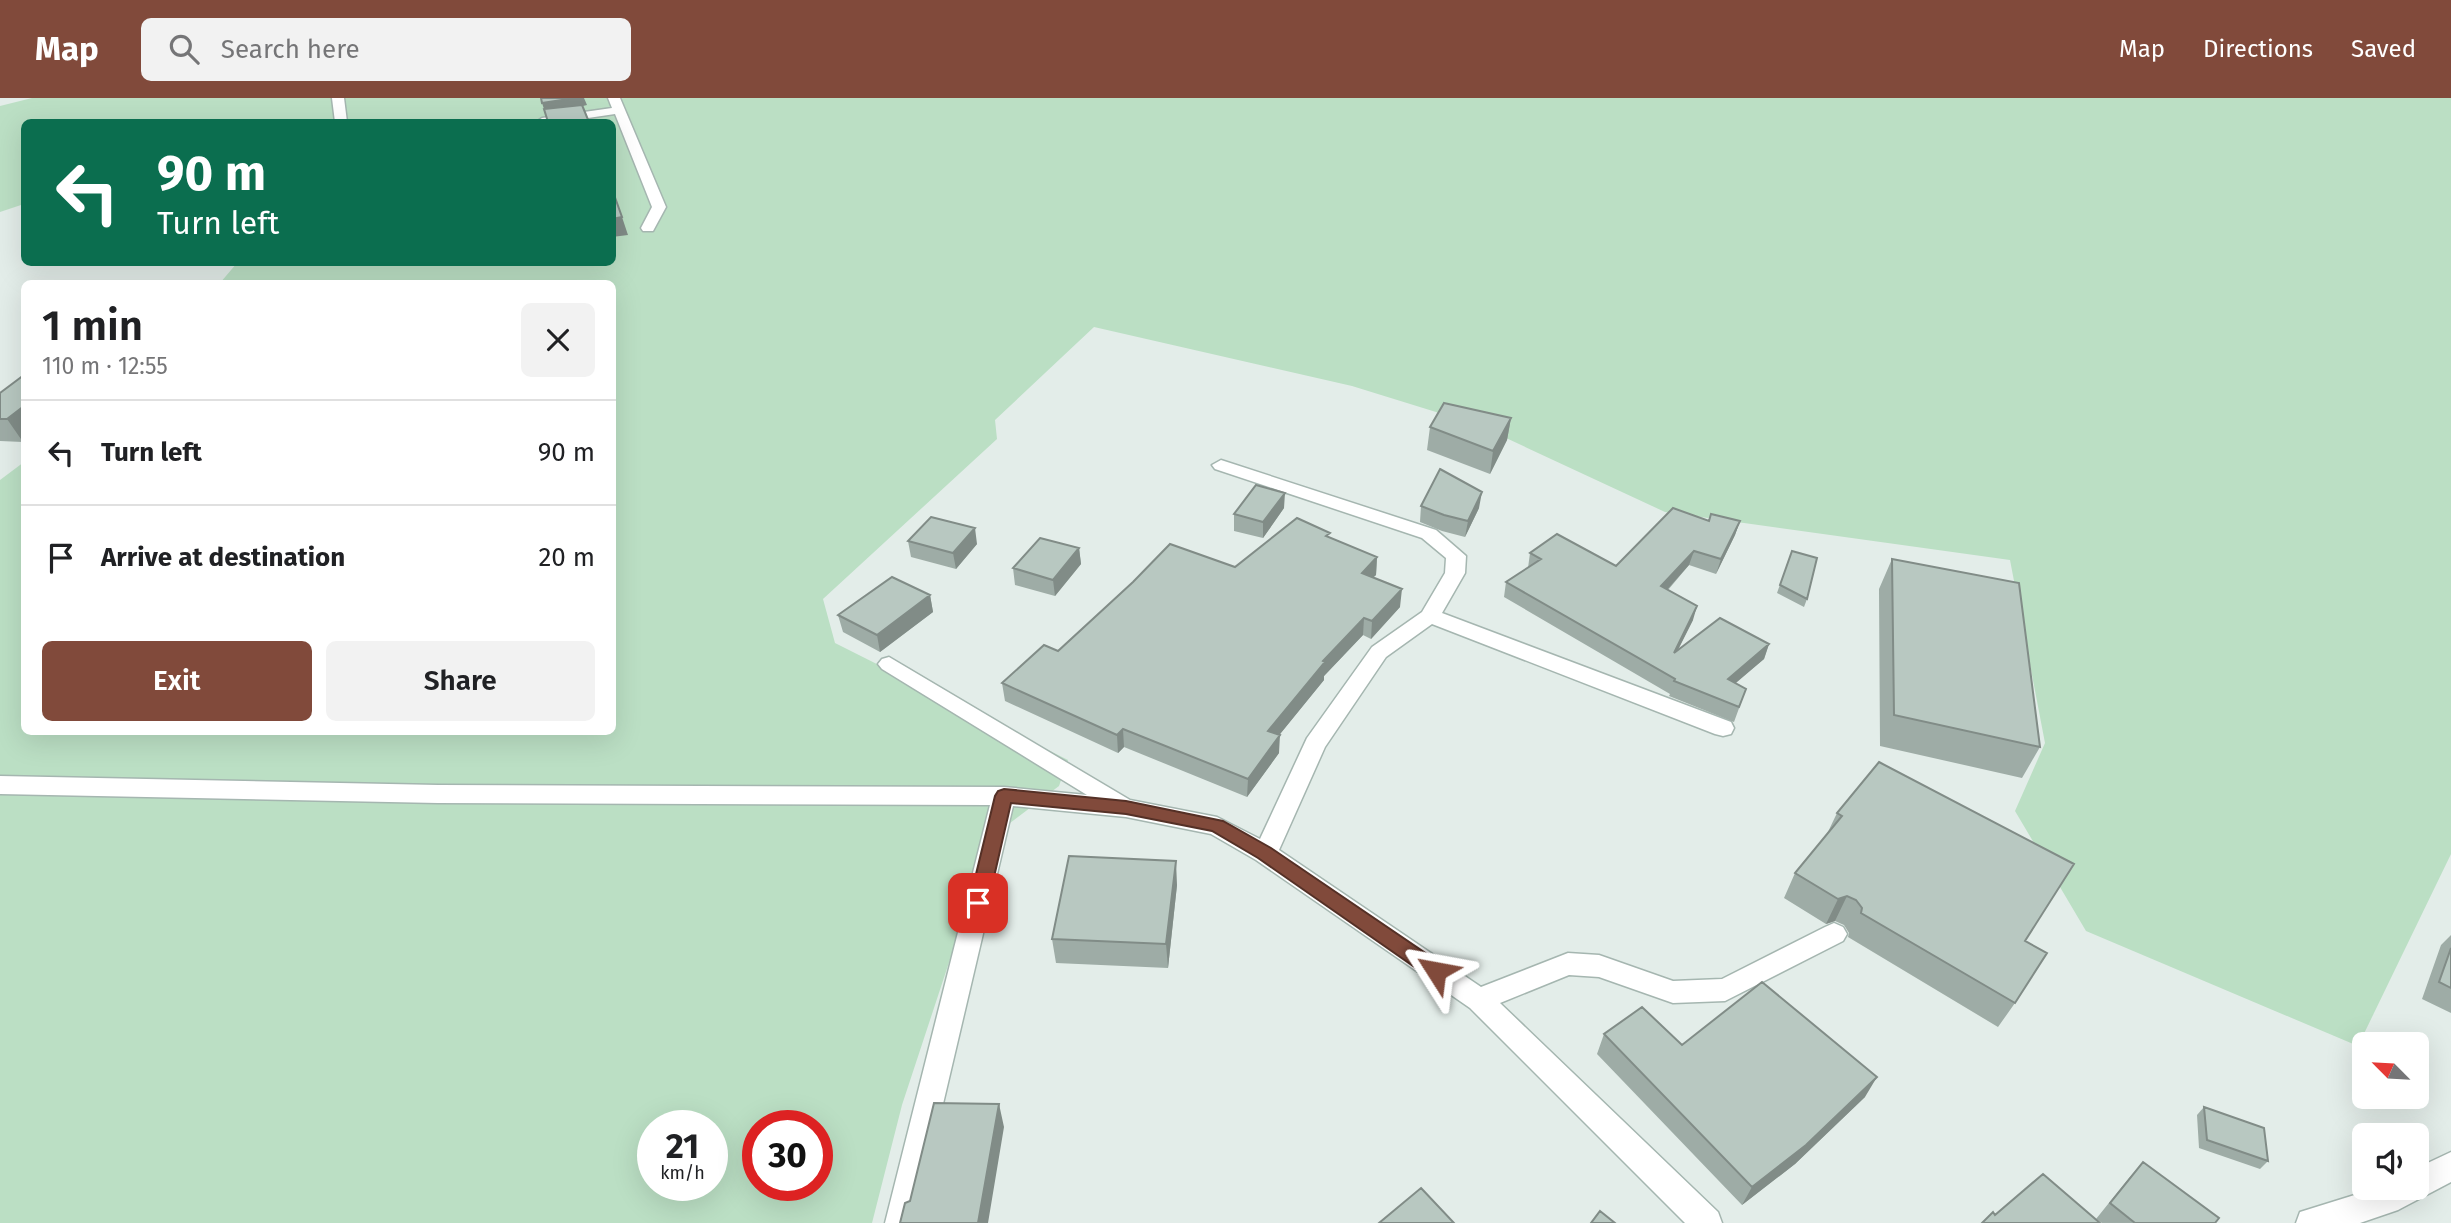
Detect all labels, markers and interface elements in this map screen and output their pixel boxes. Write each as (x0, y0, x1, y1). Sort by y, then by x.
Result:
search box (141, 18, 631, 81)
text: Map (35, 29, 99, 69)
icon: search (165, 30, 203, 68)
text: Search here (221, 34, 360, 65)
text: Map (2119, 35, 2165, 63)
text: Directions (2203, 35, 2313, 63)
text: Saved (2351, 35, 2416, 63)
text: 90 m (157, 144, 266, 203)
icon: left (42, 147, 133, 238)
text: Turn left (157, 204, 279, 242)
text: 1 min (42, 301, 143, 351)
button: close (521, 303, 595, 377)
text: 110 m · 12:55 (42, 352, 168, 380)
icon: left (42, 434, 80, 472)
text: Turn left (101, 437, 202, 468)
text: 90 m (538, 437, 595, 468)
icon: arrive (42, 539, 80, 577)
text: Arrive at destination (101, 542, 345, 573)
text: 20 m (538, 542, 595, 573)
button: Exit (42, 641, 312, 721)
button: Share (326, 641, 595, 721)
pin (948, 873, 1008, 933)
icon: arrive (959, 884, 997, 922)
position arrow (1399, 934, 1473, 1008)
north arrow (2352, 1032, 2429, 1110)
map controls (2352, 1032, 2429, 1200)
speed limit sign: 30 (742, 1110, 833, 1201)
button: sound (2352, 1123, 2429, 1200)
text: 21 (666, 1125, 699, 1167)
text: km/h (660, 1162, 705, 1184)

